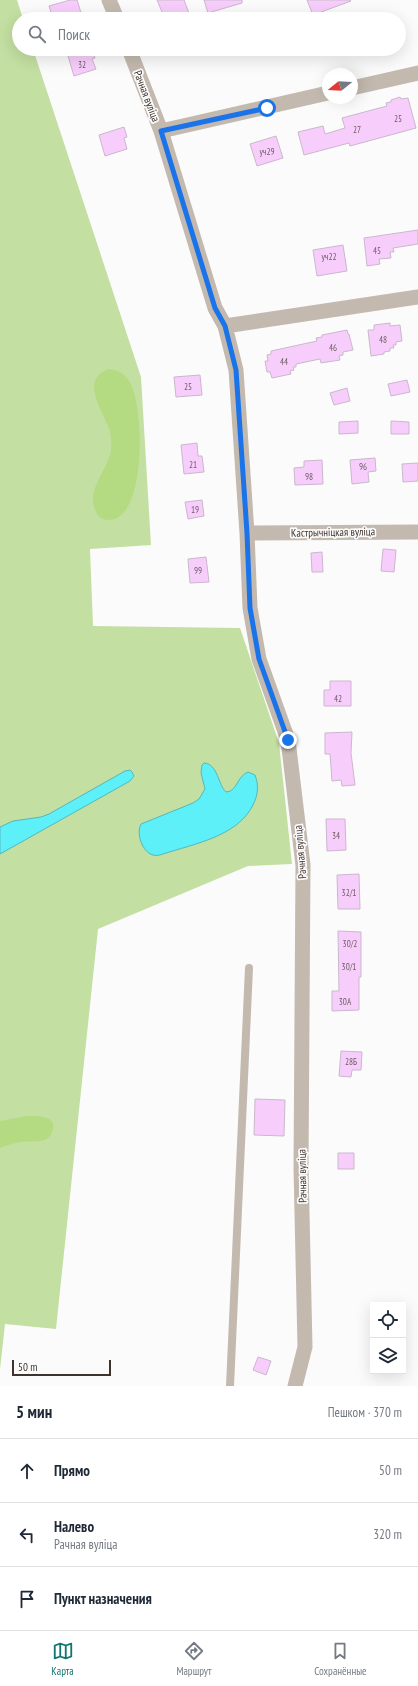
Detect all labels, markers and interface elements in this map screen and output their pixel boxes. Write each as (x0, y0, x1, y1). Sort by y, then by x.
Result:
search box (12, 12, 406, 56)
icon: search (26, 23, 48, 45)
text: Поиск (58, 25, 90, 44)
house number: 32 (78, 59, 86, 70)
street label: Рачная вуліца (131, 68, 163, 124)
north arrow (322, 68, 358, 104)
route start (258, 99, 276, 117)
house number: 25 (394, 113, 402, 124)
house number: 27 (353, 124, 361, 135)
house number: уч29 (259, 146, 275, 157)
house number: 45 (373, 245, 381, 256)
house number: уч22 (321, 251, 337, 262)
house number: 48 (379, 334, 387, 345)
house number: 46 (329, 342, 337, 353)
house number: 44 (280, 356, 288, 367)
house number: 25 (184, 381, 192, 392)
house number: 21 (189, 459, 197, 470)
house number: 96 (359, 461, 367, 472)
house number: 98 (305, 471, 313, 482)
house number: 19 (191, 504, 199, 515)
street label: Кастрычніцкая вуліца (291, 524, 375, 540)
house number: 99 (194, 565, 202, 576)
house number: 42 (334, 693, 342, 704)
route end (279, 731, 297, 749)
street label: Рачная вуліца (291, 825, 309, 879)
house number: 34 (332, 830, 340, 841)
house number: 32/1 (342, 887, 356, 898)
house number: 30/2 (343, 938, 357, 949)
house number: 30/1 (342, 961, 356, 972)
house number: 30А (339, 996, 352, 1007)
house number: 28Б (345, 1056, 357, 1067)
street label: Рачная вуліца (295, 1149, 309, 1203)
map controls (370, 1302, 406, 1374)
button: locate (370, 1302, 406, 1338)
button: layers (370, 1338, 406, 1374)
scale bar (12, 1358, 111, 1377)
text: 50 m (18, 1360, 37, 1374)
text: 5 мин (16, 1401, 52, 1423)
text: Пешком · 370 m (328, 1404, 402, 1421)
icon: ahead (16, 1460, 38, 1482)
text: Прямо (54, 1461, 90, 1480)
text: 50 m (379, 1462, 402, 1479)
text: Налево (54, 1517, 94, 1536)
icon: left (16, 1524, 38, 1546)
text: 320 m (373, 1526, 402, 1543)
text: Рачная вуліца (54, 1536, 118, 1553)
icon: arrive (16, 1588, 38, 1610)
text: Пункт назначения (54, 1589, 152, 1608)
tab: Карта (51, 1640, 74, 1678)
tab: Маршрут (176, 1640, 212, 1678)
tab: Сохранённые (314, 1640, 367, 1678)

